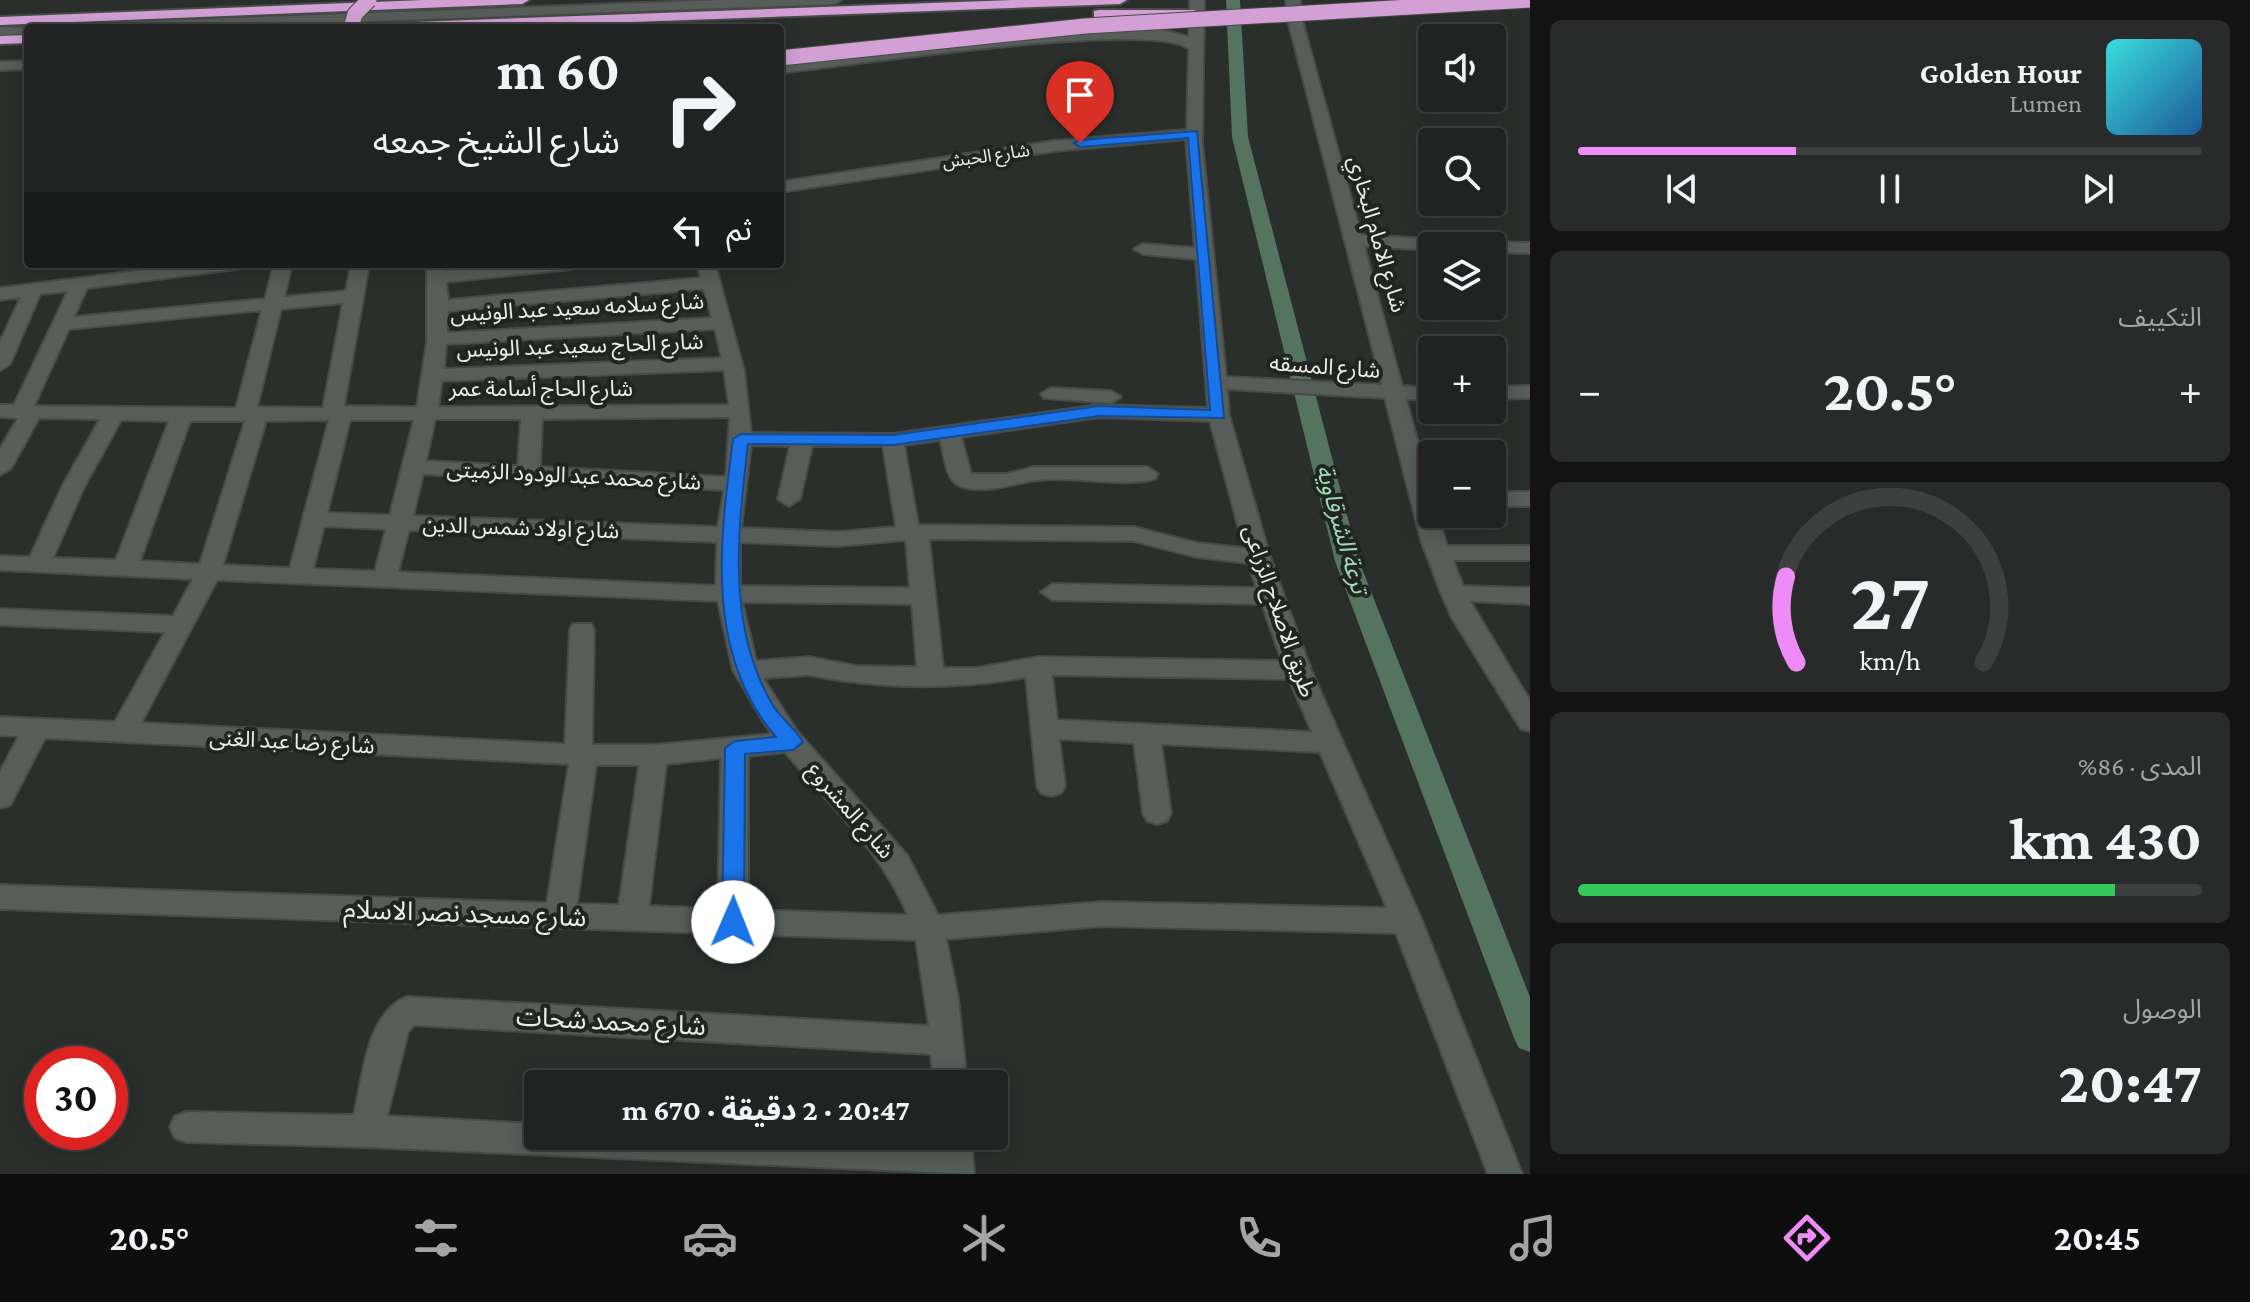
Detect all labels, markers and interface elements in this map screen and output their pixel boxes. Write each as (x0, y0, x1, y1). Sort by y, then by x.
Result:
map controls (1418, 24, 1506, 528)
button: sound (1418, 24, 1506, 112)
text: 60 m (497, 39, 620, 101)
icon: right (648, 56, 752, 160)
text: Golden Hour (1920, 56, 2082, 89)
pin (1046, 61, 1114, 143)
icon: arrive (1058, 73, 1102, 117)
text: Lumen (2009, 89, 2082, 118)
text: شارع الشيخ جمعه (373, 121, 620, 161)
button: search (1418, 128, 1506, 216)
street label: شارع الحبش (941, 140, 1031, 176)
street label: شارع الامام البخاري (1339, 153, 1412, 316)
icon: previous (1660, 167, 1704, 211)
icon: pause (1868, 167, 1912, 211)
icon: next (2076, 167, 2120, 211)
icon: left (666, 208, 710, 252)
text: ثم (726, 213, 752, 246)
button: layers (1418, 232, 1506, 320)
street label: شارع سلامه سعيد عبد الونيس (449, 288, 705, 331)
text: التكييف (2118, 303, 2202, 332)
street label: شارع الحاج سعيد عبد الونيس (456, 329, 704, 366)
button: + (1418, 336, 1506, 424)
street label: شارع المسقه (1268, 350, 1381, 387)
text: 20.5° (1823, 356, 1957, 423)
text: − (1578, 366, 1601, 414)
text: + (2179, 366, 2202, 414)
street label: شارع الحاج أسامة عمر (448, 375, 633, 405)
button: − (1418, 440, 1506, 528)
street label: شارع محمد عبد الودود الزميتى (446, 456, 702, 499)
water label: ترعة الشرقاوية (1310, 461, 1375, 600)
street label: شارع اولاد شمس الدين (422, 512, 620, 547)
street label: طريق الاصلاح الزراعى (1235, 522, 1321, 702)
text: 27 (1850, 554, 1930, 647)
text: km/h (1859, 644, 1921, 676)
street label: شارع رضا عبد الغنى (209, 725, 375, 762)
text: المدى · 86% (2078, 752, 2202, 781)
street label: شارع المشروع (799, 757, 899, 866)
text: 430 km (2010, 805, 2202, 872)
position arrow (691, 880, 775, 964)
street label: شارع مسجد نصر الاسلام (343, 895, 587, 937)
text: الوصول (2123, 995, 2202, 1024)
street label: شارع محمد شحات (515, 1002, 707, 1045)
speed limit sign: 30 (24, 1046, 128, 1150)
text: 20:47 (2058, 1048, 2202, 1115)
text: 20:47 · 2 دقيقة · 670 m (622, 1093, 910, 1126)
icon: filters (408, 1210, 464, 1266)
icon: car (682, 1210, 738, 1266)
icon: climate (956, 1210, 1012, 1266)
icon: phone (1231, 1210, 1287, 1266)
icon: music (1505, 1210, 1561, 1266)
icon: directions (1779, 1210, 1835, 1266)
text: 20.5° (109, 1218, 189, 1258)
text: 20:45 (2054, 1218, 2141, 1258)

